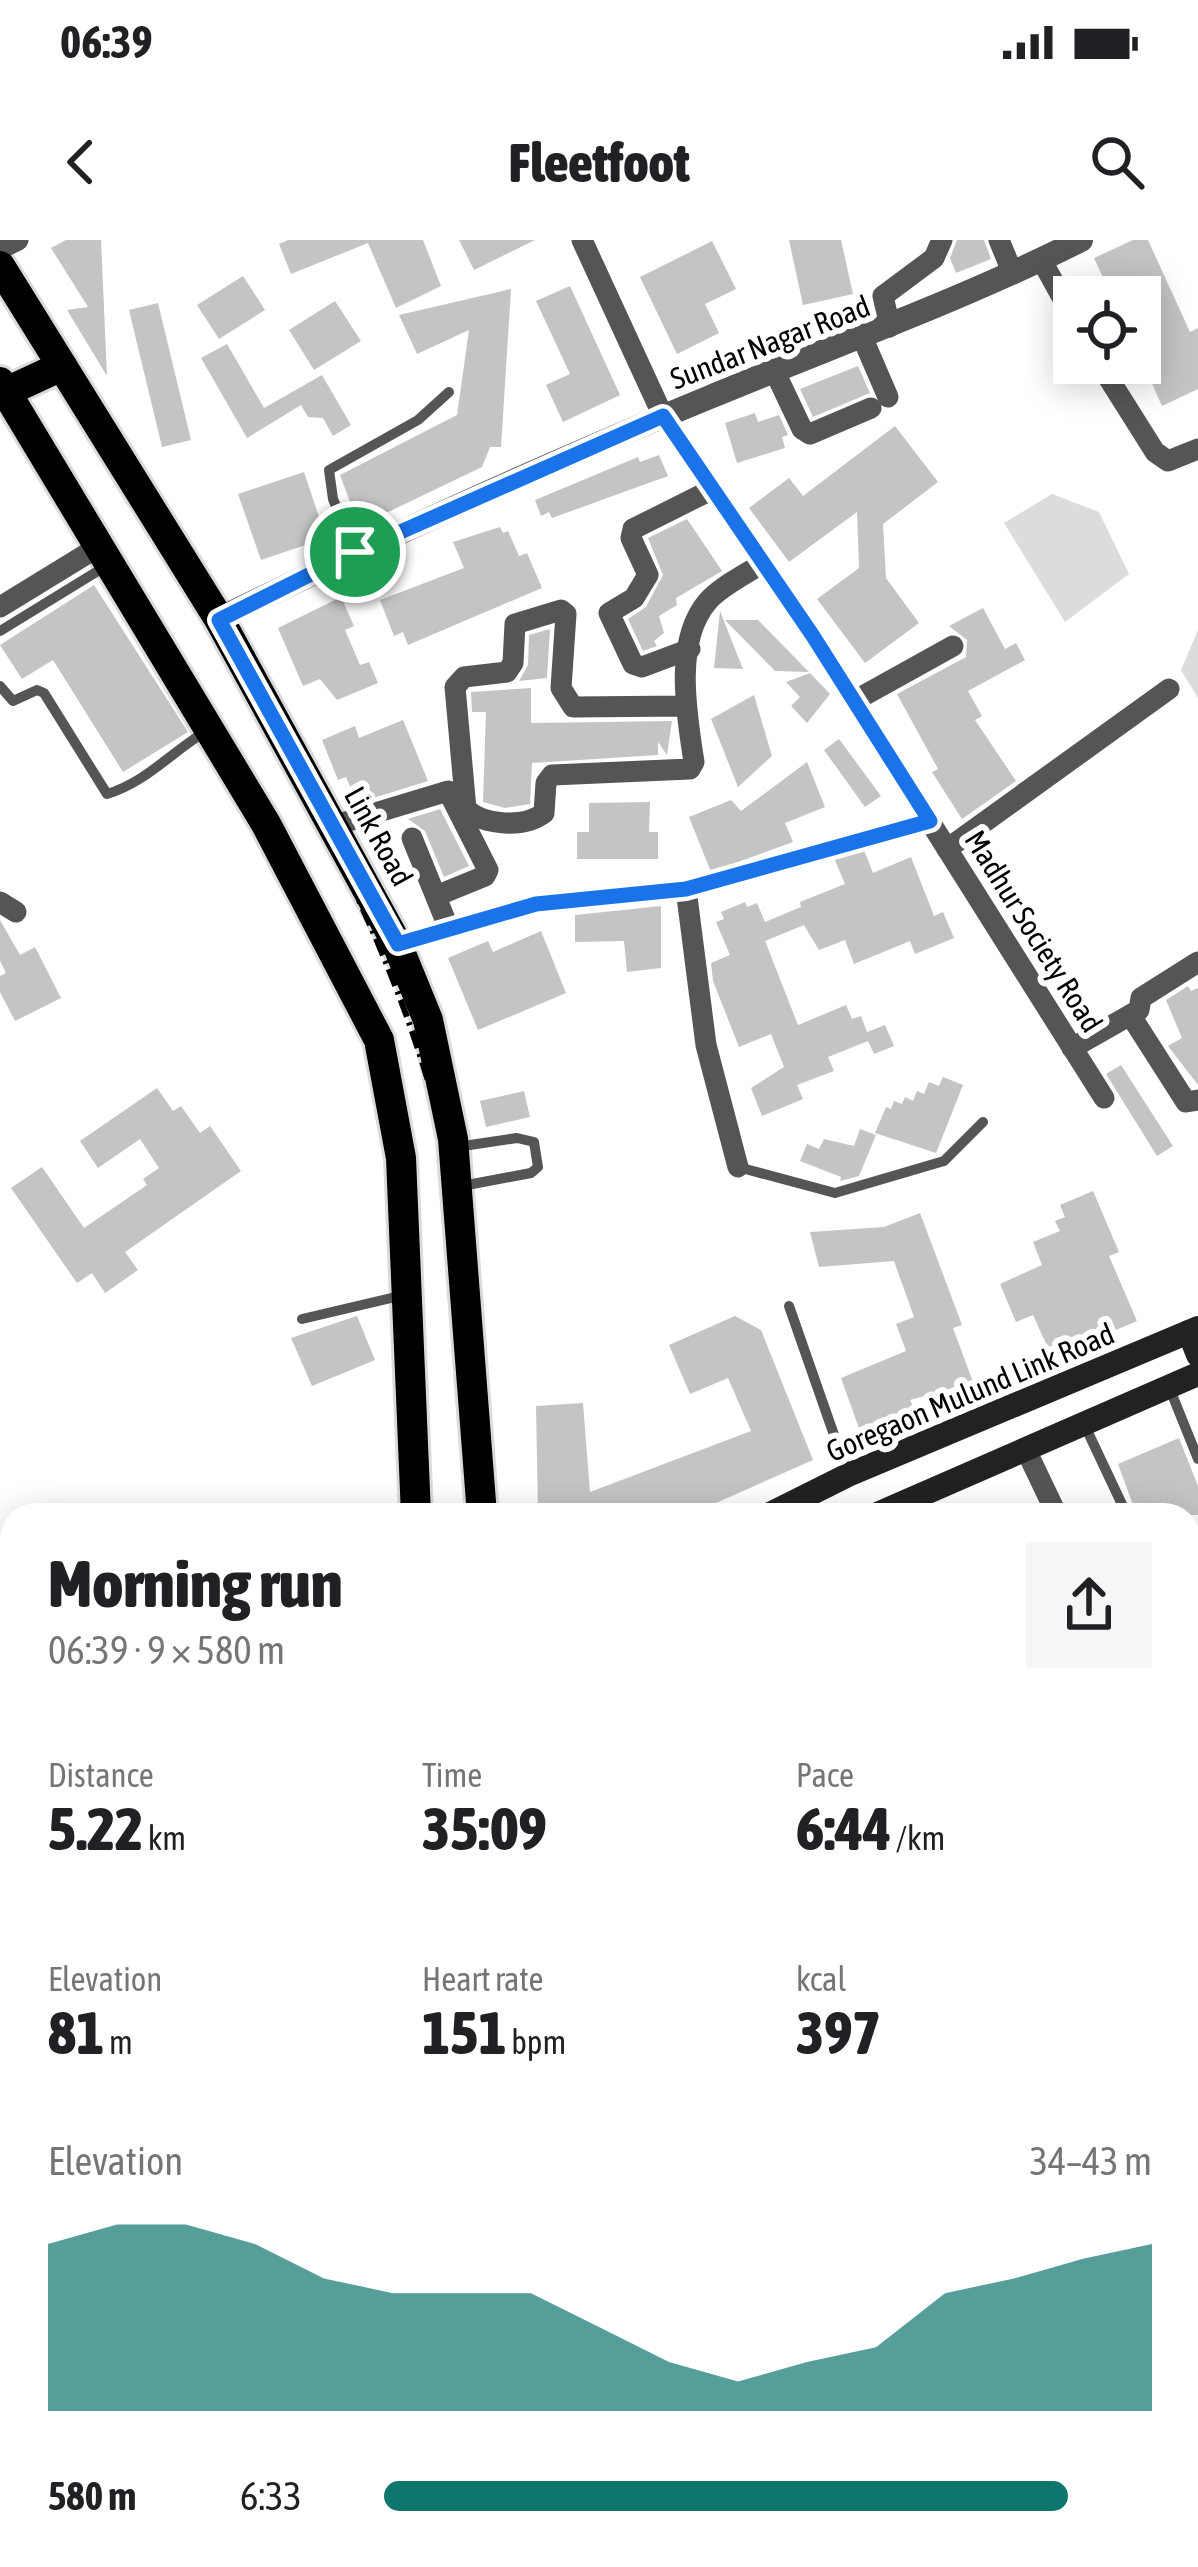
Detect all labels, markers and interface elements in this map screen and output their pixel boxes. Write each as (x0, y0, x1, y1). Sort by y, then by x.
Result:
text: 06:39 (60, 16, 153, 68)
icon: back (48, 129, 114, 195)
icon: search (1084, 129, 1150, 195)
text: Fleetfoot (508, 132, 690, 193)
map controls (1053, 276, 1161, 384)
button: locate (1053, 276, 1161, 384)
street label: Sundar Nagar Road (665, 288, 875, 396)
pin (304, 501, 406, 603)
icon: arrive (322, 519, 388, 585)
street label: Link Road (338, 781, 420, 891)
street label: Madhur Society Road (958, 824, 1110, 1038)
street label: Goregaon Mulund Link Road (821, 1316, 1119, 1468)
button: share (1026, 1542, 1152, 1668)
text: Morning run (48, 1545, 343, 1621)
text: 06:39 · 9 × 580 m (48, 1628, 285, 1672)
text: Distance (48, 1756, 154, 1794)
text: Time (422, 1756, 482, 1794)
text: Pace (796, 1756, 854, 1794)
text: 5.22 (48, 1794, 143, 1863)
text: 35:09 (422, 1794, 547, 1863)
text: 6:44 (796, 1794, 891, 1863)
text: km (143, 1819, 186, 1857)
text: /km (891, 1819, 945, 1857)
text: Elevation (48, 1960, 162, 1998)
text: Heart rate (422, 1960, 544, 1998)
text: kcal (796, 1960, 846, 1998)
text: 81 (48, 1998, 104, 2067)
text: 151 (422, 1998, 507, 2067)
text: 397 (796, 1998, 881, 2067)
text: m (104, 2023, 133, 2061)
text: bpm (507, 2023, 566, 2061)
text: Elevation (48, 2139, 183, 2183)
text: 34–43 m (1030, 2139, 1152, 2183)
text: 580 m (48, 2474, 136, 2518)
text: 6:33 (240, 2474, 302, 2518)

